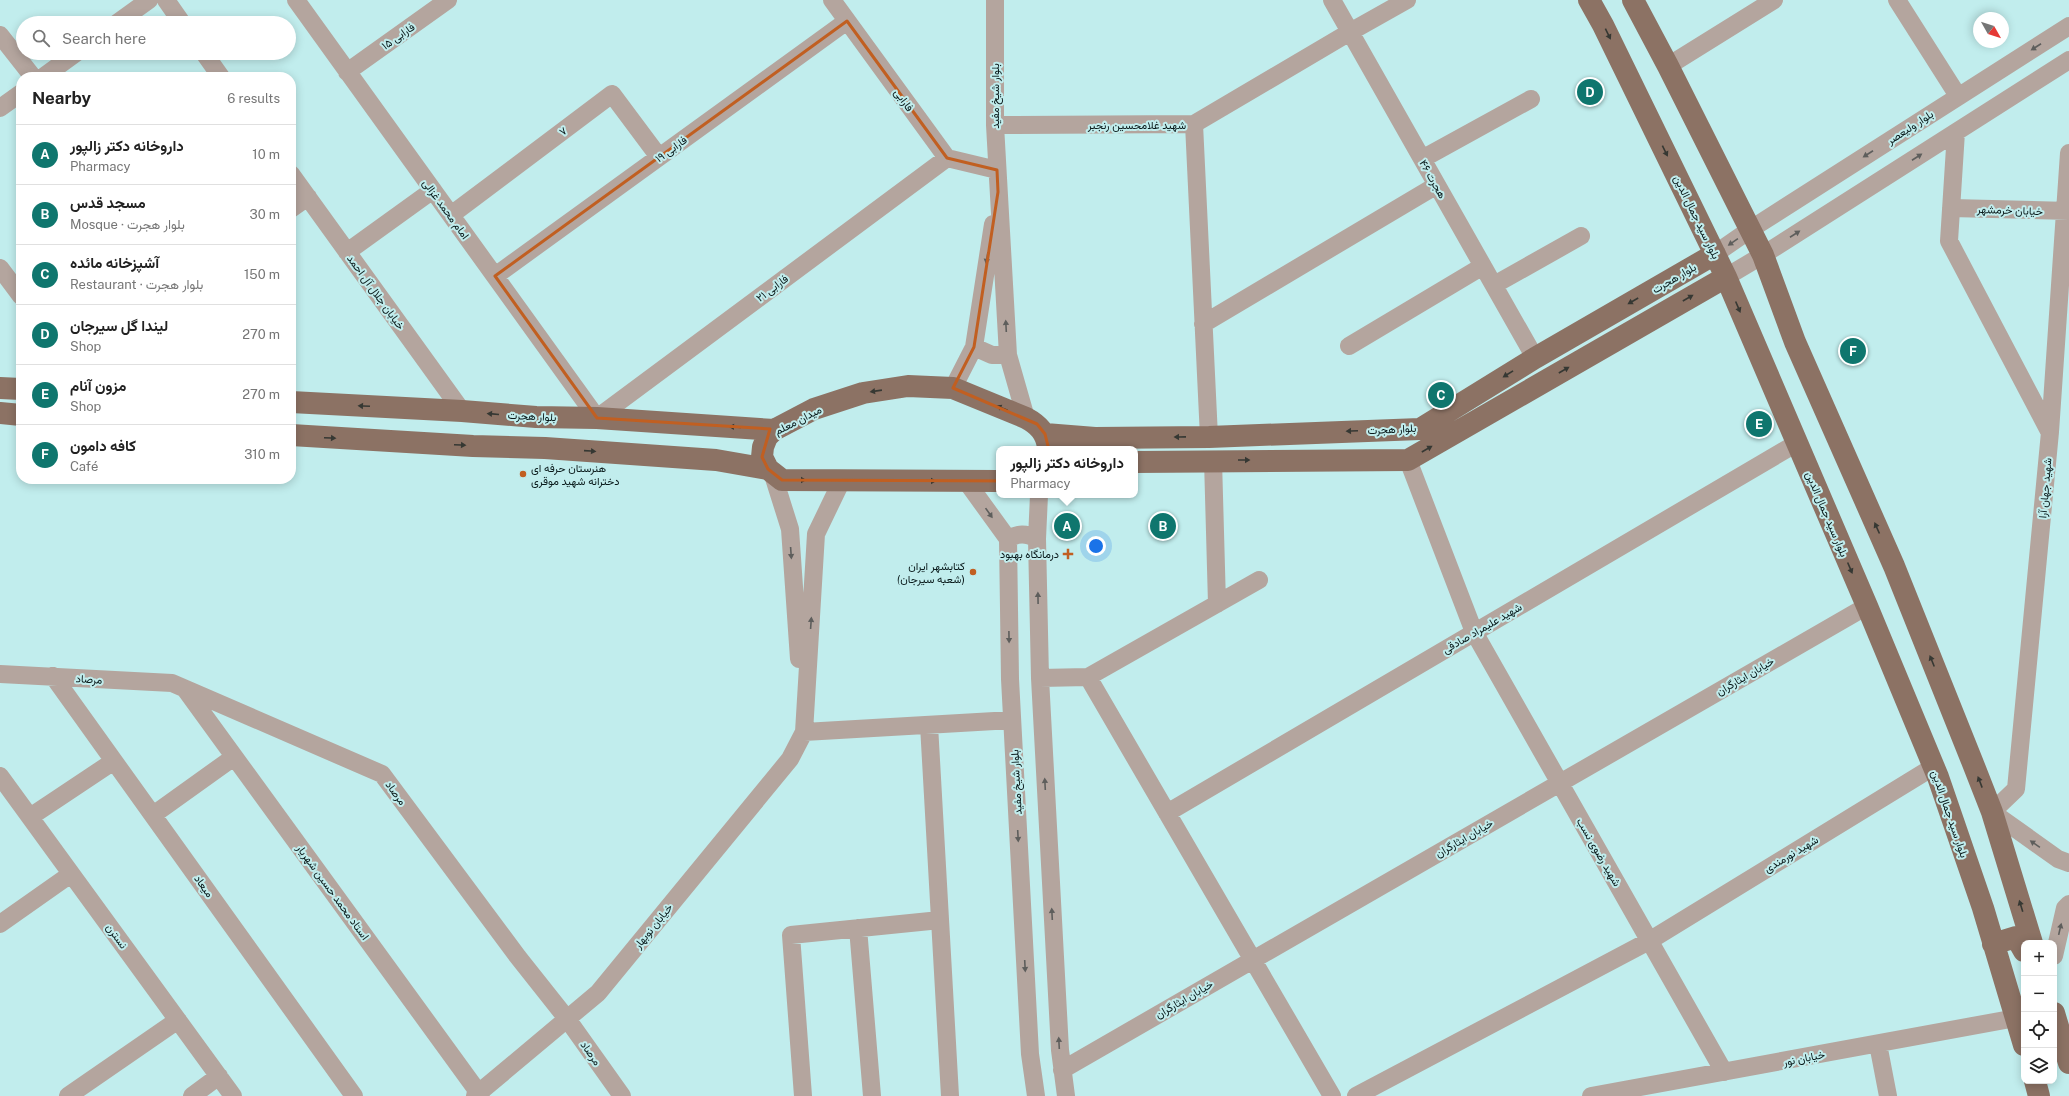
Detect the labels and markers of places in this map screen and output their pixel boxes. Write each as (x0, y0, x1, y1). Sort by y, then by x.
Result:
pin: D (1577, 77, 1603, 107)
pin: F (1840, 336, 1866, 366)
pin: C (1428, 380, 1454, 410)
pin: E (1746, 409, 1772, 439)
place label: هنرستان حرفه ای دخترانه شهید موقری (531, 462, 620, 488)
marker: هنرستان حرفه ای دخترانه شهید موقری (518, 469, 528, 479)
pin: A (1054, 511, 1080, 541)
pin: B (1150, 511, 1176, 541)
place label: درمانگاه بهبود (1000, 548, 1059, 561)
marker: درمانگاه بهبود (1062, 548, 1074, 560)
place label: کتابشهر ایران (شعبه سیرجان) (897, 560, 965, 586)
marker: کتابشهر ایران (شعبه سیرجان) (968, 567, 978, 577)

